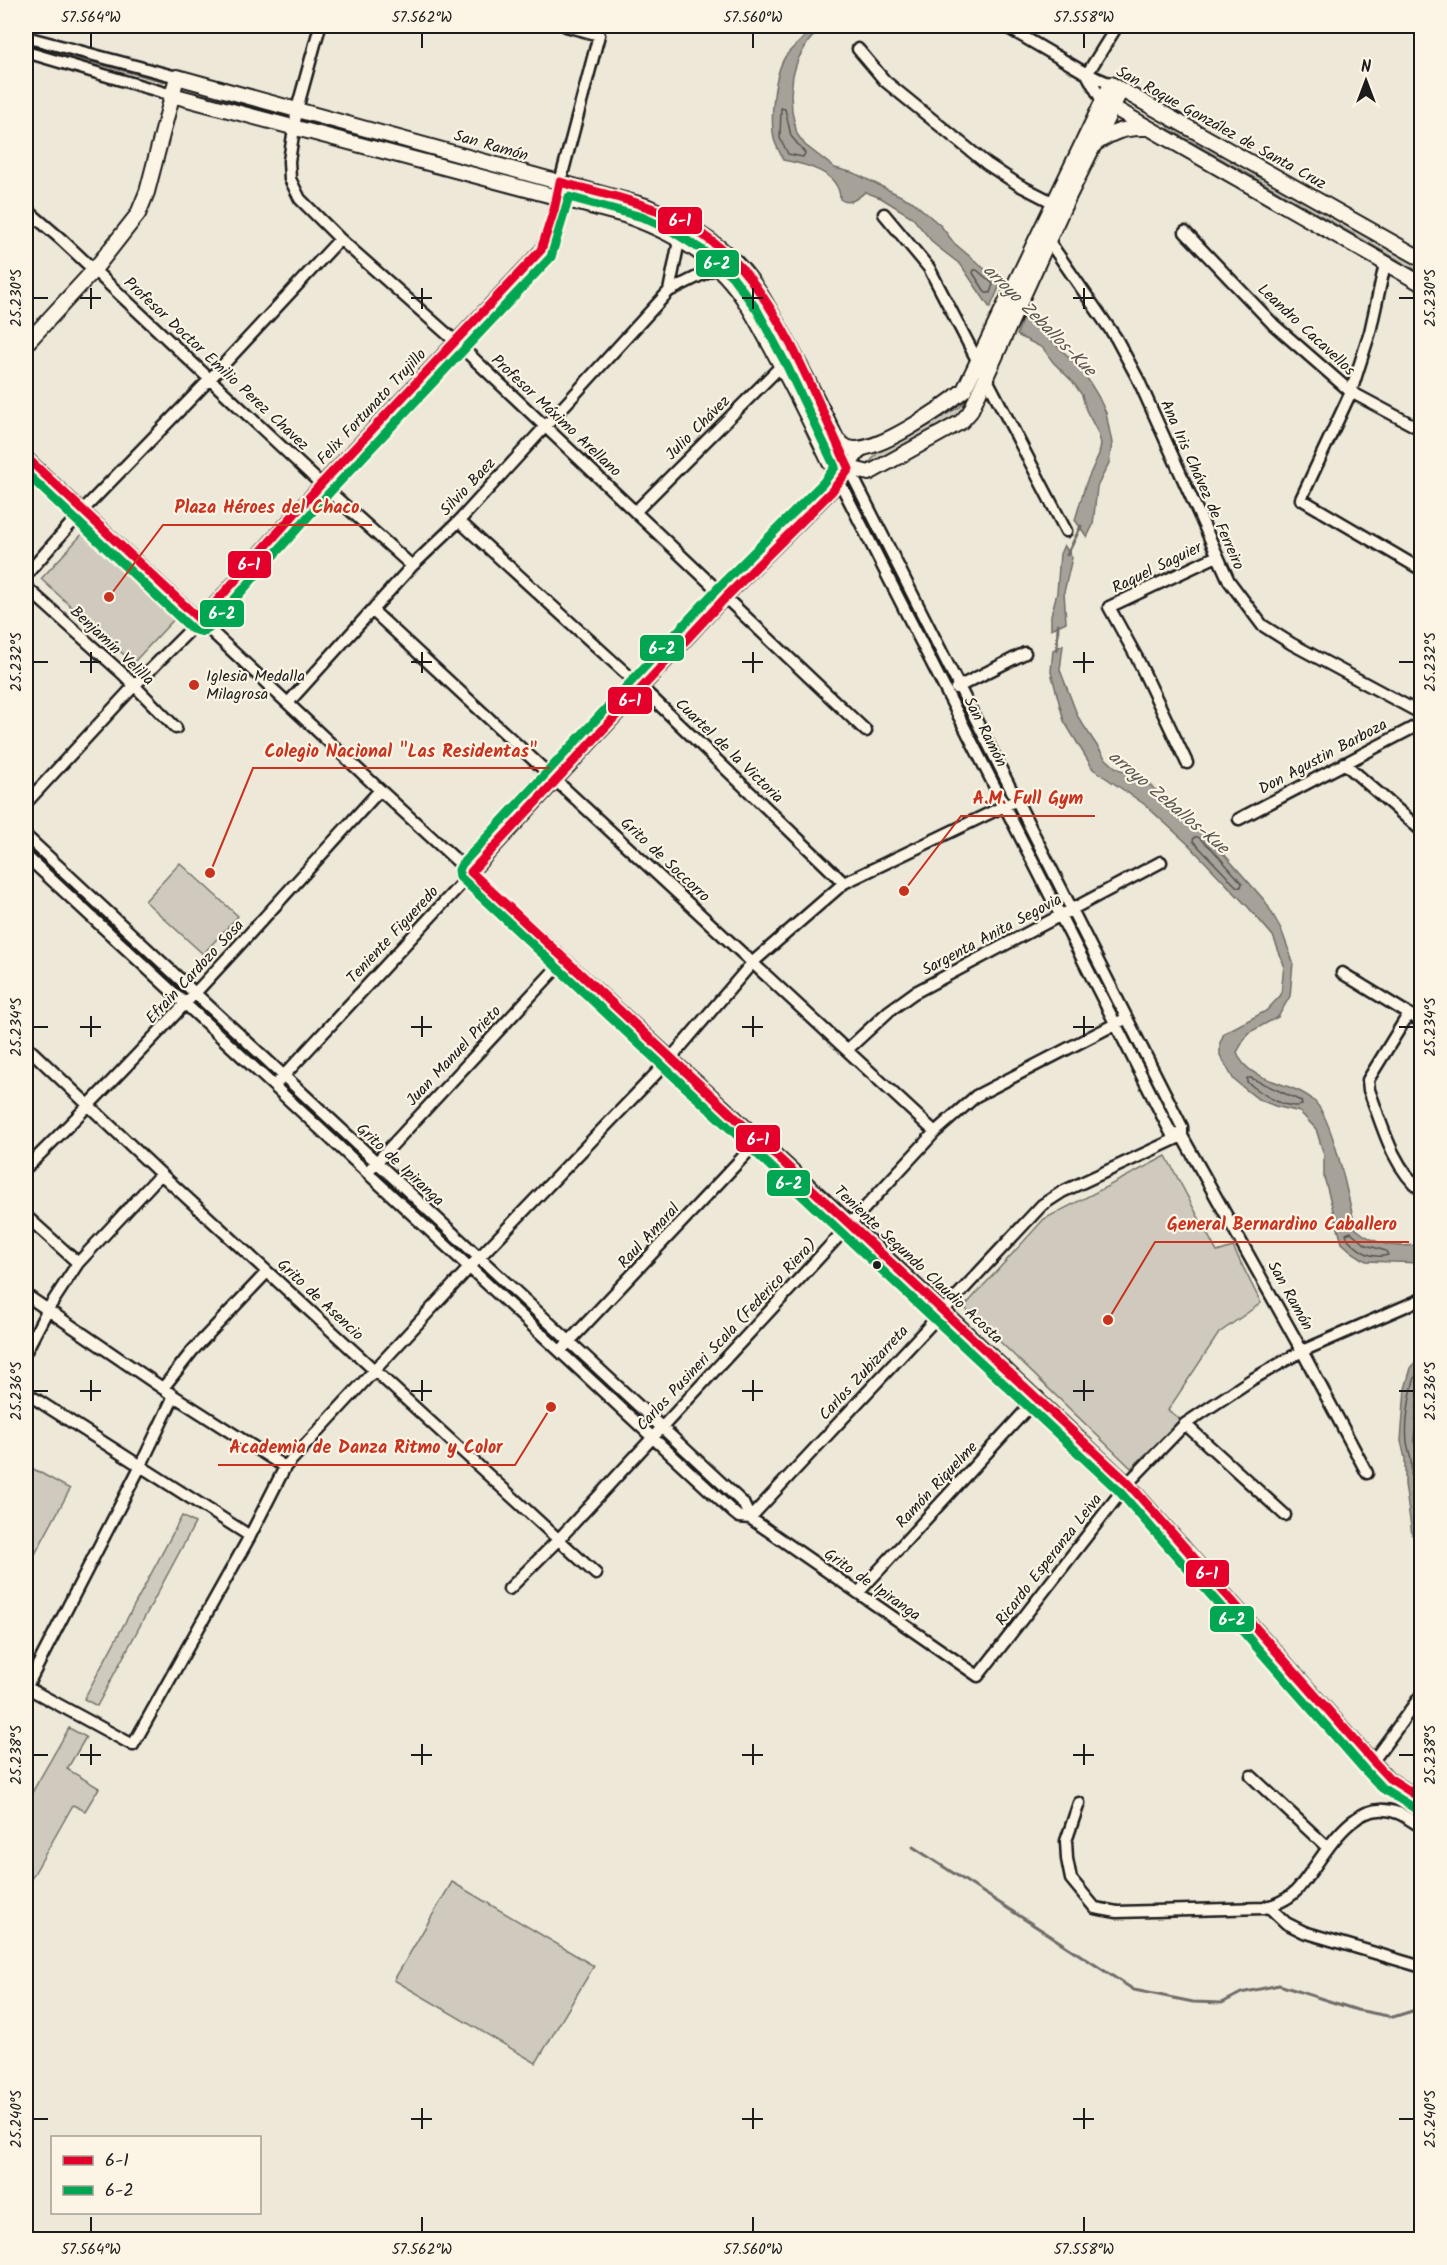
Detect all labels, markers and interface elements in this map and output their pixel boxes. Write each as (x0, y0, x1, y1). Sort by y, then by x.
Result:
text: 57.564°W (61, 6, 121, 30)
text: 57.562°W (392, 6, 452, 30)
text: 57.560°W (723, 6, 783, 30)
text: 57.558°W (1054, 6, 1115, 30)
north arrow (1336, 51, 1396, 111)
text: N (1361, 55, 1371, 80)
street label: San Roque González de Santa Cruz (1111, 60, 1331, 196)
street label: San Ramón (451, 123, 531, 169)
line badge: 6-1 (657, 206, 703, 235)
text: 6-1 (669, 209, 691, 234)
line badge: 6-2 (695, 249, 740, 278)
text: 6-2 (704, 252, 730, 277)
water label: arroyo Zeballos-Kue (976, 258, 1104, 386)
text: 25.230°S (5, 269, 29, 327)
text: 25.230°S (1419, 269, 1443, 327)
street label: Profesor Doctor Emilio Perez Chavez (118, 271, 314, 457)
street label: Leandro Cacavellos (1251, 278, 1361, 382)
street label: Felix Fortunato Trujillo (311, 343, 433, 471)
street label: Profesor Máximo Arellano (485, 349, 627, 483)
street label: Julio Chávez (660, 390, 736, 466)
street label: Ana Iris Chávez de Ferreiro (1153, 396, 1251, 574)
street label: Silvio Baez (434, 452, 502, 522)
callout: Plaza Héroes del Chaco (163, 489, 372, 525)
text: Plaza Héroes del Chaco (175, 494, 359, 523)
street label: Raquel Saguier (1108, 535, 1208, 601)
line badge: 6-1 (227, 550, 272, 579)
text: 6-1 (238, 553, 260, 578)
line badge: 6-2 (199, 599, 245, 628)
street label: Benjamín Velilla (64, 600, 160, 692)
text: 6-2 (209, 602, 235, 627)
text: 25.232°S (5, 632, 29, 692)
text: 25.232°S (1419, 632, 1443, 692)
line badge: 6-2 (639, 634, 685, 662)
text: 6-2 (649, 637, 675, 662)
place label: Iglesia Medalla Milagrosa (206, 664, 305, 707)
marker: Iglesia Medalla Milagrosa (187, 678, 201, 692)
line badge: 6-1 (607, 686, 653, 715)
text: 6-1 (619, 689, 641, 714)
street label: Cuartel de la Victoria (669, 692, 789, 810)
street label: San Ramón (957, 692, 1013, 772)
street label: Don Agustin Barboza (1254, 713, 1392, 801)
callout: Colegio Nacional "Las Residentas" (253, 732, 550, 768)
text: Colegio Nacional "Las Residentas" (264, 738, 538, 767)
water label: arroyo Zeballos-Kue (1101, 744, 1236, 863)
callout: A.M. Full Gym (961, 780, 1095, 816)
text: A.M. Full Gym (973, 785, 1083, 814)
street label: Grito de Soccorro (614, 811, 716, 909)
street label: Teniente Figueredo (341, 880, 445, 990)
street label: Sargenta Anita Segovia (917, 887, 1067, 983)
street label: Efrain Cardozo Sosa (140, 914, 250, 1030)
text: 25.234°S (5, 998, 29, 1056)
text: 25.234°S (1419, 998, 1443, 1056)
street label: Juan Manuel Prieto (401, 1000, 507, 1112)
street label: Grito de Ipiranga (350, 1117, 450, 1213)
line badge: 6-1 (735, 1124, 781, 1153)
text: 6-1 (747, 1128, 769, 1153)
line badge: 6-2 (766, 1169, 811, 1197)
text: 6-2 (776, 1172, 802, 1197)
street label: Teniente Segundo Claudio Acosta (828, 1180, 1008, 1350)
street label: Raul Amaral (612, 1198, 686, 1274)
callout: General Bernardino Caballero (1155, 1206, 1409, 1242)
text: General Bernardino Caballero (1167, 1211, 1397, 1240)
street label: Carlos Pusineri Scala (Federico Riera) (631, 1233, 823, 1437)
street label: Grito de Asencio (271, 1253, 369, 1347)
street label: San Ramón (1261, 1257, 1319, 1335)
unlabelled marker (871, 1259, 883, 1271)
street label: Carlos Zubizarreta (813, 1320, 915, 1426)
text: 25.236°S (5, 1361, 29, 1421)
text: 25.236°S (1419, 1361, 1443, 1421)
callout: Academia de Danza Ritmo y Color (218, 1429, 515, 1465)
text: Academia de Danza Ritmo y Color (229, 1434, 504, 1463)
street label: Ramón Riquelme (890, 1436, 984, 1534)
street label: Ricardo Esperanza Leiva (989, 1488, 1109, 1632)
street label: Grito de Ipiranga (818, 1542, 926, 1628)
line badge: 6-1 (1185, 1559, 1230, 1588)
text: 6-1 (1196, 1562, 1218, 1587)
line badge: 6-2 (1209, 1605, 1255, 1633)
text: 6-2 (1219, 1608, 1245, 1633)
text: 25.238°S (5, 1725, 29, 1785)
text: 25.238°S (1419, 1725, 1443, 1785)
text: 25.240°S (5, 2090, 29, 2148)
text: 25.240°S (1419, 2090, 1443, 2148)
legend (51, 2136, 261, 2214)
text: 6-1 (105, 2147, 129, 2176)
text: 6-2 (105, 2177, 134, 2206)
text: 57.564°W (61, 2238, 121, 2262)
text: 57.562°W (392, 2238, 452, 2262)
text: 57.560°W (723, 2238, 783, 2262)
text: 57.558°W (1054, 2238, 1115, 2262)

